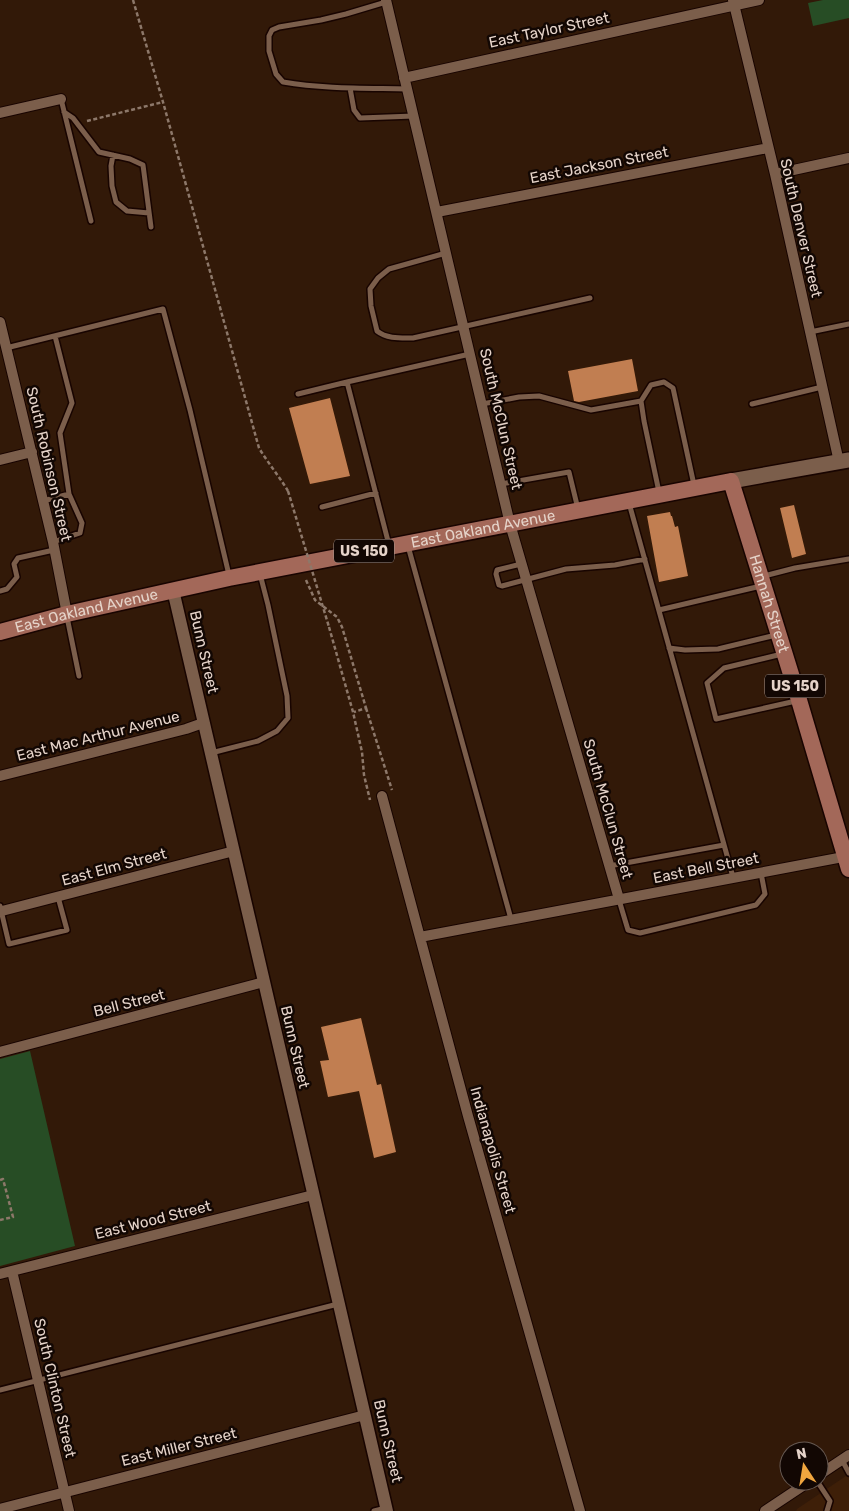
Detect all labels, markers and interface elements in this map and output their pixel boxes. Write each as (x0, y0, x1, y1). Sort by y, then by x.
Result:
street label: East Taylor Street (487, 8, 611, 52)
street label: East Jackson Street (528, 143, 670, 187)
street label: South Denver Street (776, 157, 826, 299)
street label: South McClun Street (476, 347, 526, 492)
street label: South Robinson Street (22, 385, 76, 543)
street label: East Oakland Avenue (409, 506, 557, 552)
road number: US 150 (334, 540, 394, 562)
street label: Hannah Street (745, 552, 793, 655)
street label: East Oakland Avenue (13, 585, 160, 637)
street label: Bunn Street (186, 609, 222, 695)
road number: US 150 (765, 674, 825, 698)
street label: East Mac Arthur Avenue (15, 707, 181, 765)
street label: South McClun Street (579, 737, 637, 881)
street label: East Elm Street (60, 844, 168, 890)
street label: East Bell Street (652, 849, 761, 887)
street label: Bell Street (92, 985, 167, 1021)
street label: Bunn Street (277, 1004, 313, 1090)
street label: Indianapolis Street (466, 1085, 520, 1216)
street label: East Wood Street (93, 1197, 213, 1243)
street label: South Clinton Street (30, 1317, 80, 1460)
street label: Bunn Street (370, 1398, 406, 1484)
street label: East Miller Street (119, 1424, 239, 1470)
north arrow (779, 1441, 829, 1491)
text: N (795, 1444, 808, 1463)

